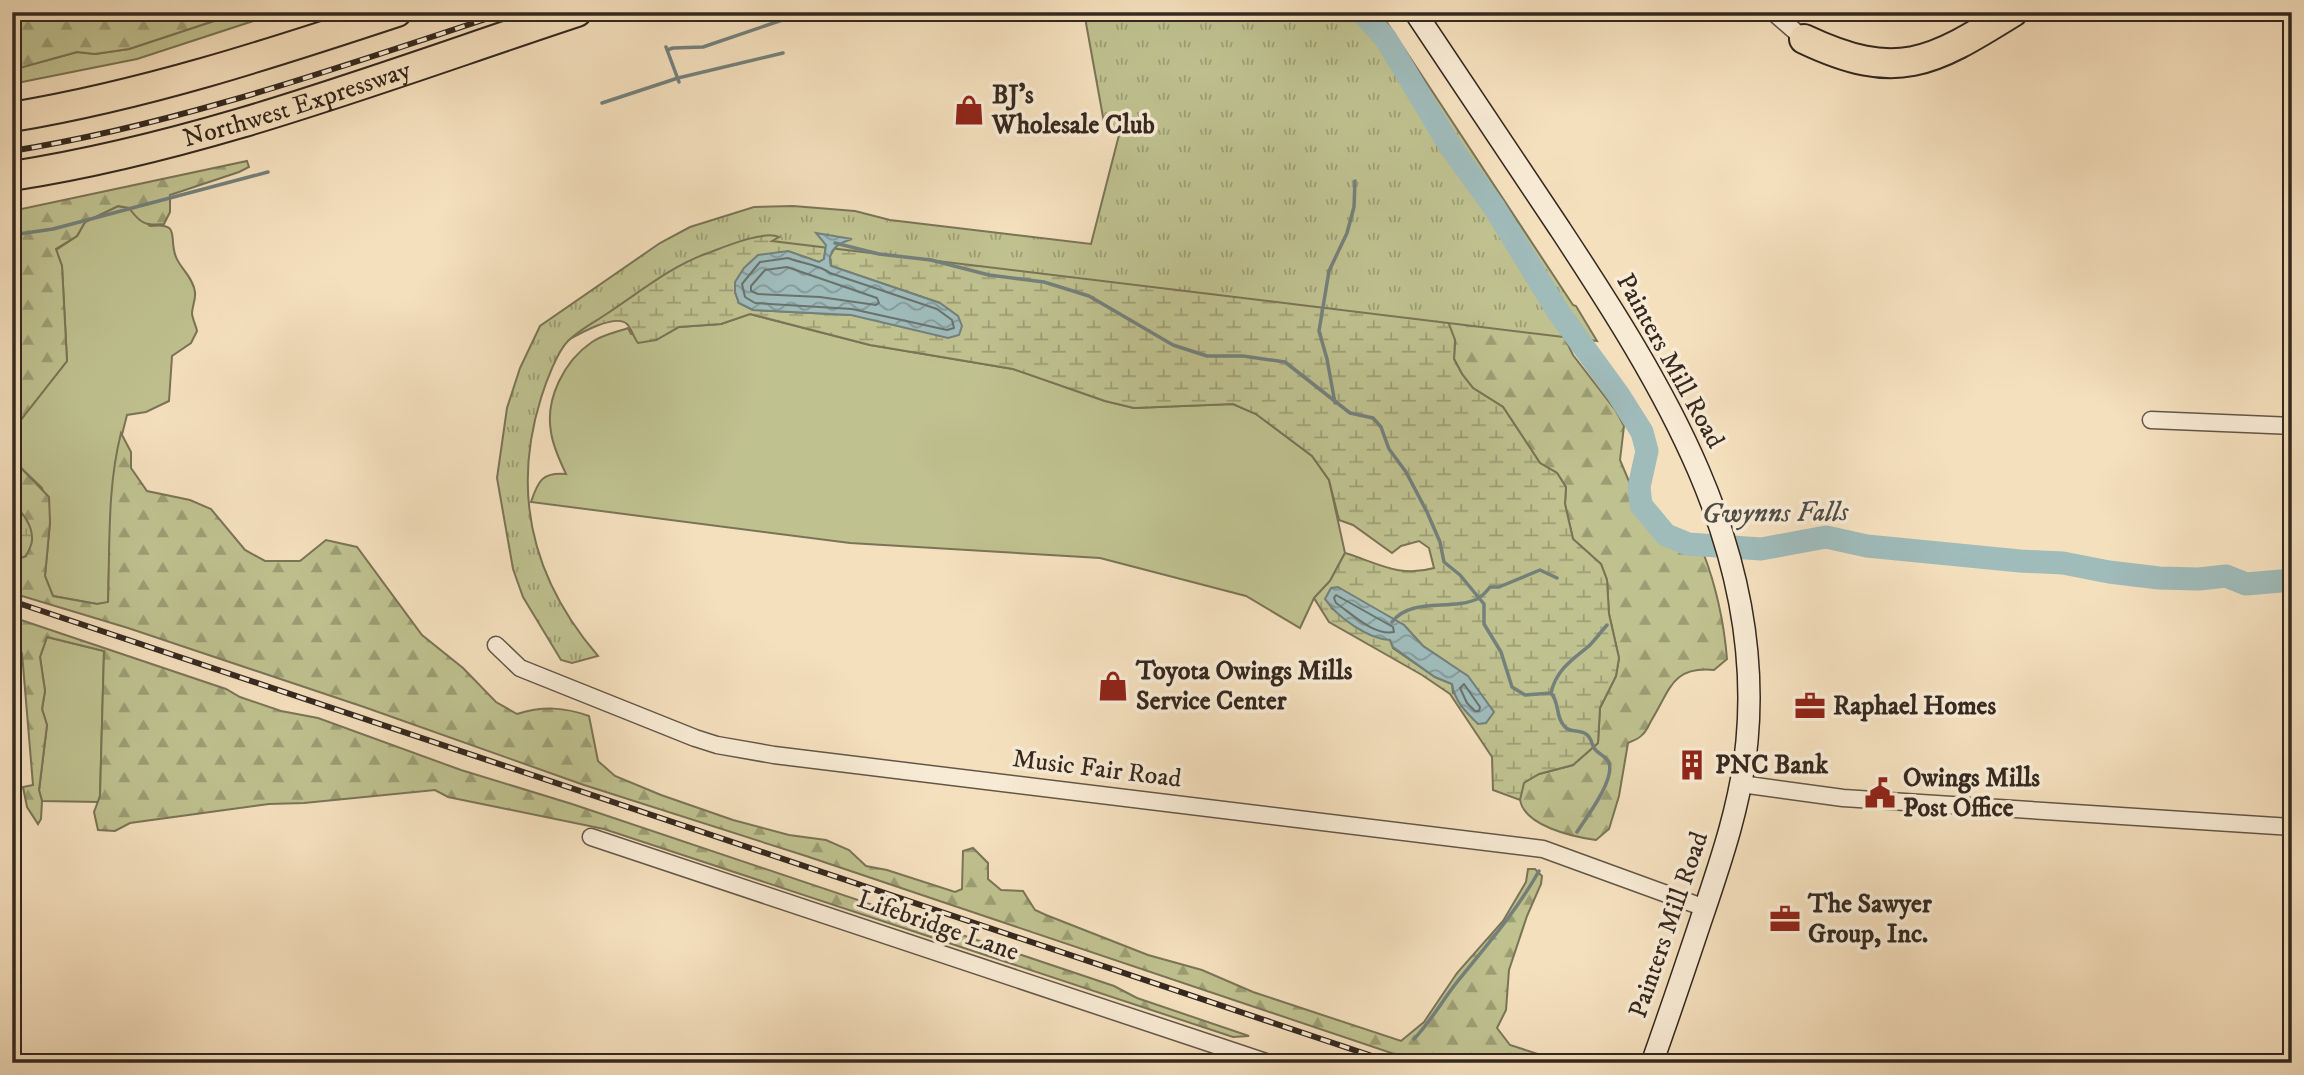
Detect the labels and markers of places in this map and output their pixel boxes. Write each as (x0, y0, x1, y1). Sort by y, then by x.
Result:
place label: BJ's Wholesale Club (991, 79, 1155, 142)
shop icon: BJ's Wholesale Club (952, 93, 986, 127)
place label: Toyota Owings Mills Service Center (1135, 655, 1353, 718)
shop icon: Toyota Owings Mills Service Center (1096, 669, 1130, 703)
office icon: Raphael Homes (1793, 689, 1827, 723)
place label: Raphael Homes (1833, 690, 1996, 723)
building icon: PNC Bank (1675, 748, 1709, 782)
place label: PNC Bank (1715, 749, 1829, 782)
place label: Owings Mills Post Office (1903, 762, 2040, 825)
public building icon: Owings Mills Post Office (1863, 776, 1897, 810)
place label: The Sawyer Group, Inc. (1807, 888, 1932, 951)
office icon: The Sawyer Group, Inc. (1768, 902, 1802, 936)

